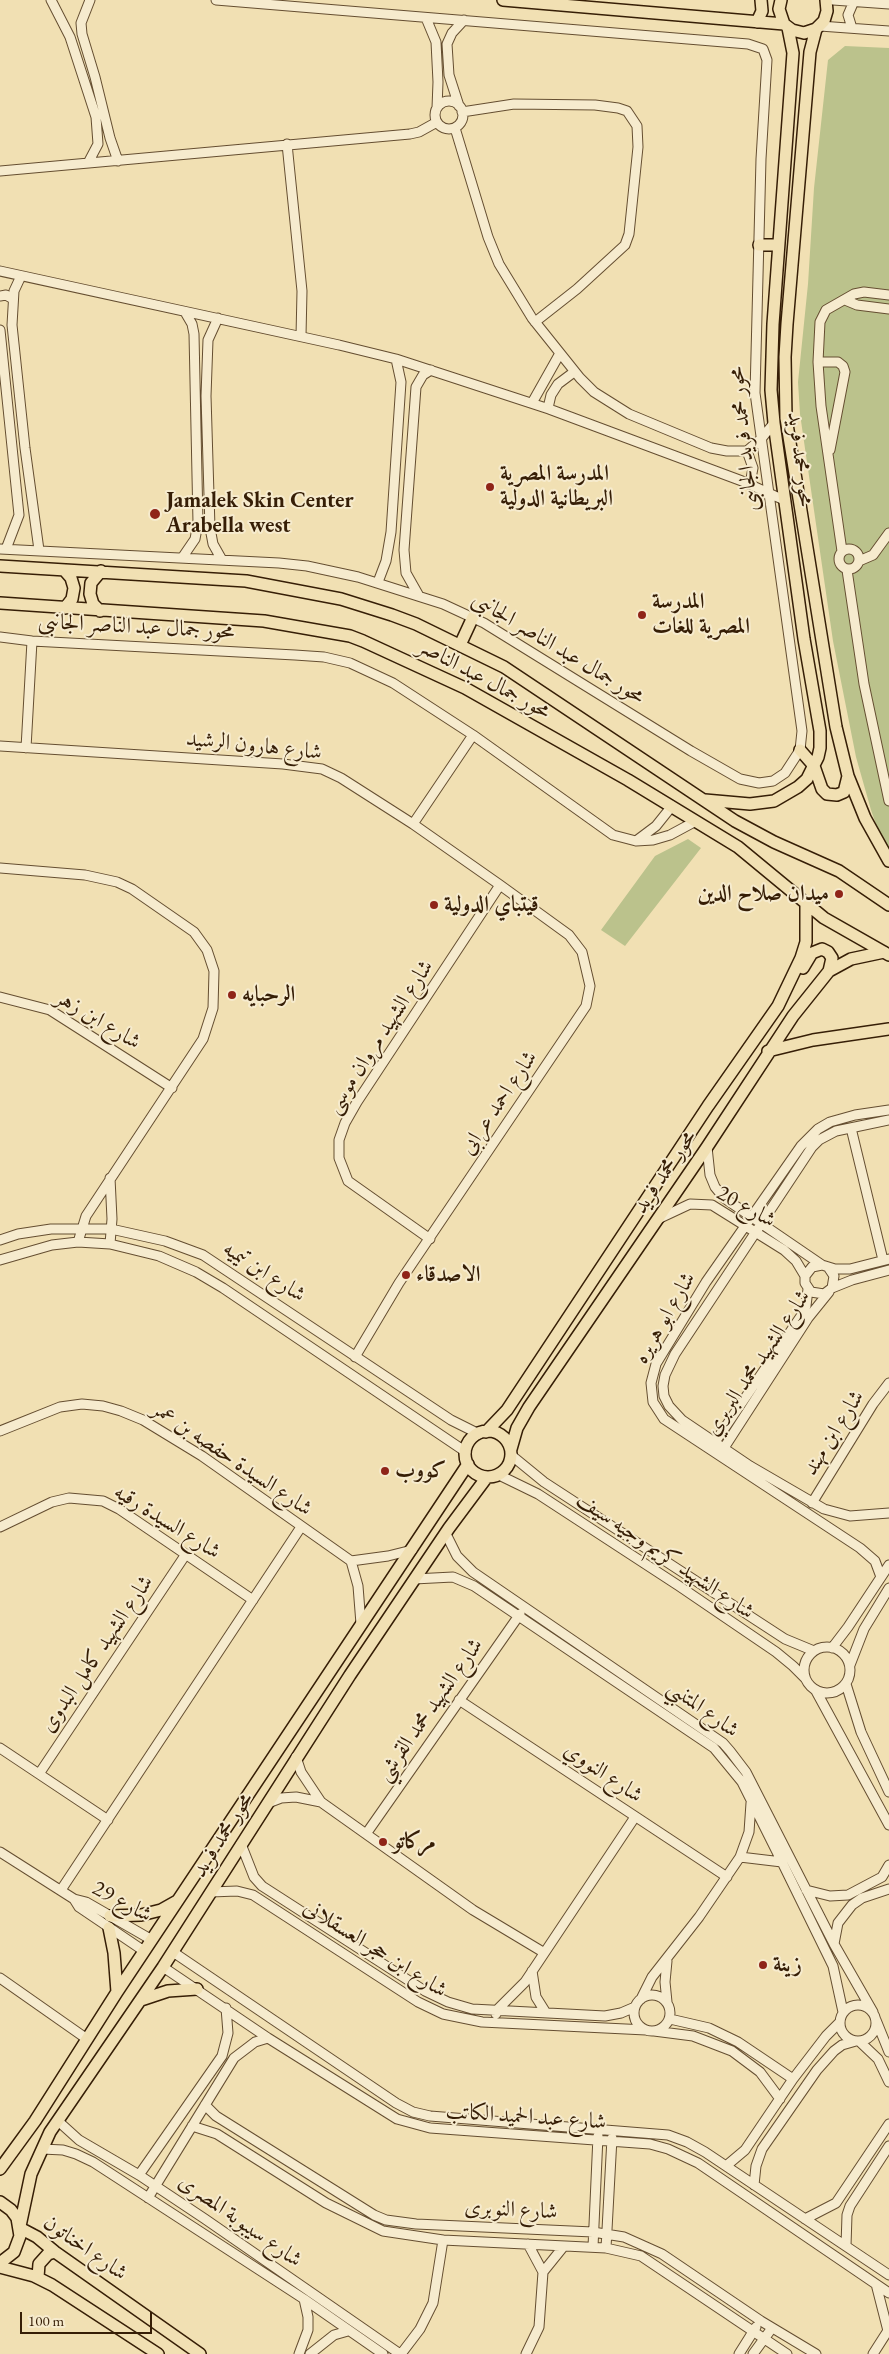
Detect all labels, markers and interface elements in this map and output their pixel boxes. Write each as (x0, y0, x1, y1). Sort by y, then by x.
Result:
street label: محور محمد فريد الجانبى (723, 365, 765, 513)
street label: محور محمد فريد (781, 410, 819, 508)
place label: المدرسة المصرية البريطانية الدولية (500, 461, 613, 512)
marker: المدرسة المصرية البريطانية الدولية (484, 481, 496, 493)
place label: Jamalek Skin Center Arabella west (166, 488, 354, 540)
marker: Jamalek Skin Center Arabella west (148, 507, 162, 521)
street label: محور جمال عبد الناصر الجانبى (467, 586, 649, 710)
place label: المدرسة المصرية للغات (652, 589, 750, 640)
street label: محور جمال عبد الناصر الجانبى (37, 609, 235, 645)
marker: المدرسة المصرية للغات (636, 609, 648, 621)
street label: محور جمال عبد الناصر (413, 633, 555, 725)
street label: شارع هارون الرشيد (185, 726, 323, 766)
place label: ميدان صلاح الدين (697, 881, 829, 907)
marker: ميدان صلاح الدين (833, 888, 845, 900)
place label: قيتباي الدولية (444, 892, 539, 918)
marker: قيتباي الدولية (428, 899, 440, 911)
street label: شارع الشهيد مروان موسى (320, 955, 440, 1119)
place label: الرحبايه (242, 982, 295, 1008)
street label: شارع ابن زهر (51, 984, 145, 1056)
marker: الرحبايه (226, 989, 238, 1001)
street label: شارع احمد عرابى (455, 1046, 543, 1160)
street label: محور محمد فريد (627, 1125, 703, 1219)
street label: شارع 20 (712, 1180, 780, 1234)
street label: شارع ابن تيميه (218, 1236, 310, 1308)
place label: الاصدقاء (416, 1262, 481, 1288)
street label: شارع ابو هريره (628, 1267, 702, 1369)
marker: الاصدقاء (400, 1269, 412, 1281)
street label: شارع الشهيد محمد البربري (699, 1285, 817, 1441)
street label: شارع ابن مهند (797, 1386, 871, 1480)
street label: شارع السيدة حفصه بن عمر (147, 1396, 317, 1522)
place label: كووب (395, 1458, 446, 1484)
marker: كووب (379, 1465, 391, 1477)
street label: شارع السيدة رقيه (109, 1479, 225, 1565)
street label: شارع الشهيد كريم وجيه سيف (571, 1487, 759, 1625)
street label: شارع الشهيد كامل البدوى (35, 1570, 159, 1738)
street label: شارع الشهيد محمد القرشي (371, 1633, 489, 1787)
street label: شارع المتنبي (662, 1674, 744, 1744)
street label: شارع النووي (558, 1737, 648, 1809)
street label: محور محمد فريد (187, 1788, 259, 1882)
place label: مركاتو (393, 1829, 436, 1855)
marker: مركاتو (377, 1836, 389, 1848)
street label: شارع 29 (88, 1875, 156, 1929)
street label: شارع ابن حجر العسقلانى (298, 1894, 452, 2004)
place label: زينة (773, 1952, 802, 1978)
marker: زينة (757, 1959, 769, 1971)
street label: شارع عبد الحميد الكاتب (445, 2098, 607, 2136)
street label: شارع سيبوبة المصرى (173, 2169, 307, 2273)
street label: شارع النوبرى (464, 2194, 558, 2226)
street label: شارع اخناتون (38, 2210, 132, 2286)
scale bar (22, 2302, 155, 2334)
text: 100 m (28, 2311, 64, 2330)

